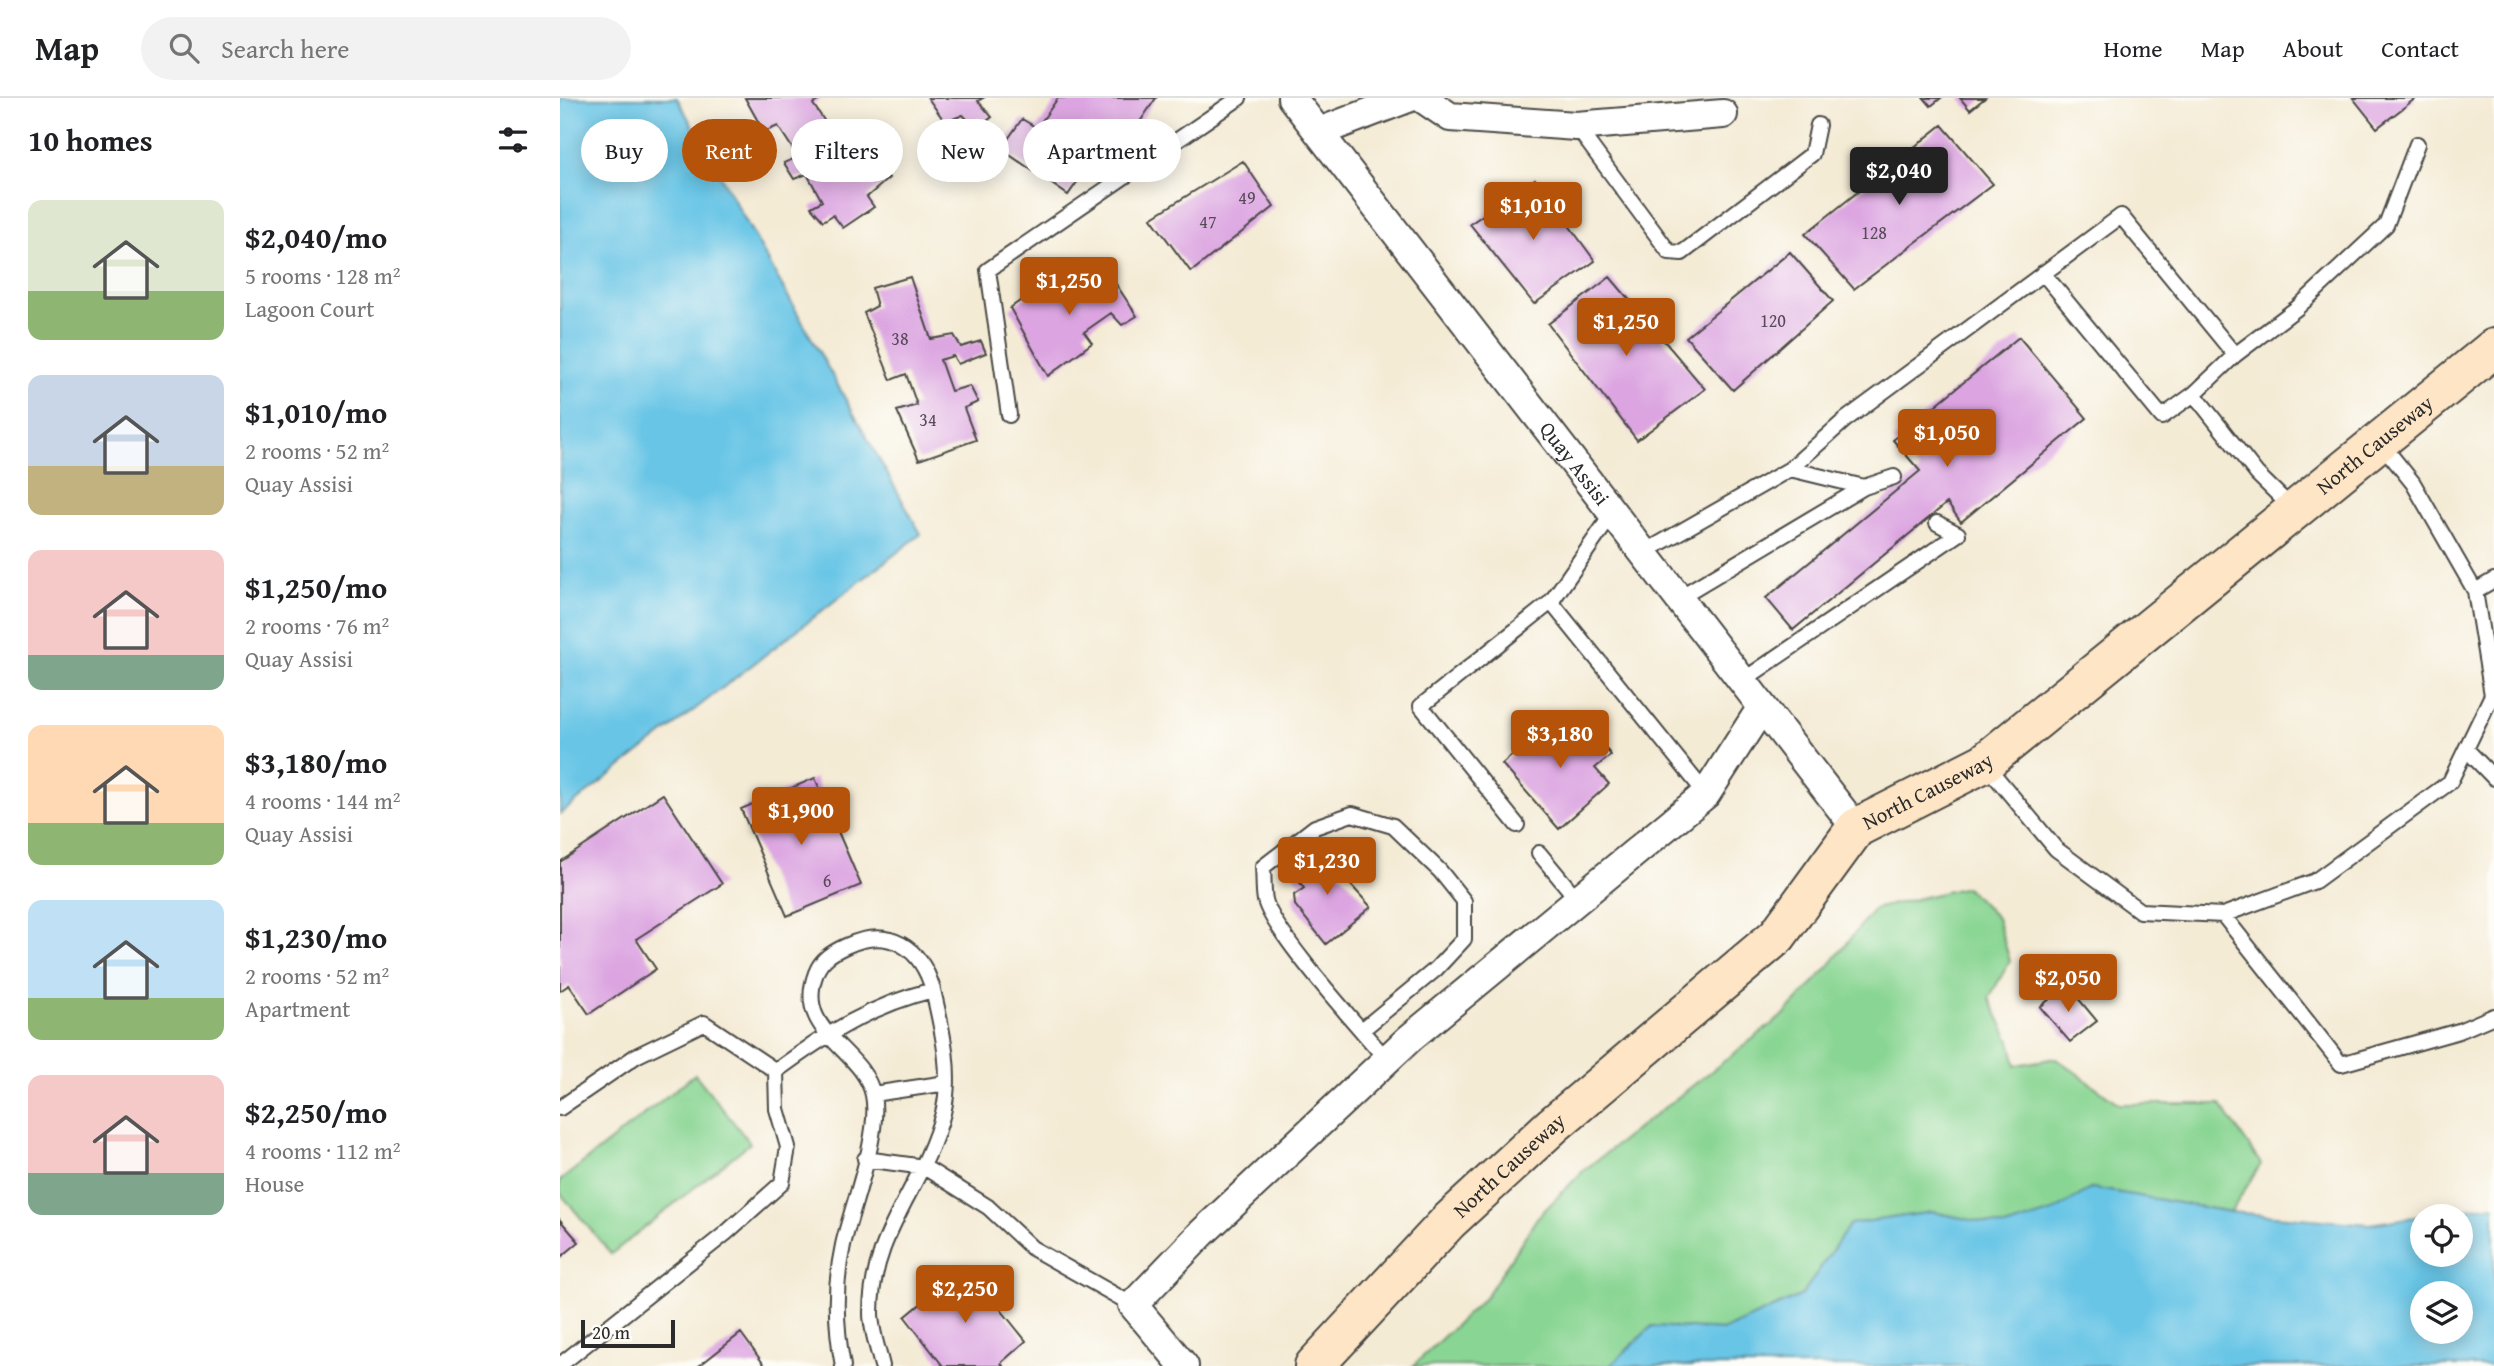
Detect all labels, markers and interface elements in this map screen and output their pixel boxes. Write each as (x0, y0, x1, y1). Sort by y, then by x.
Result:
search box (141, 17, 631, 80)
text: Map (35, 24, 99, 72)
icon: search (165, 29, 203, 67)
text: Search here (221, 29, 349, 68)
text: Home (2104, 31, 2163, 66)
text: Map (2201, 31, 2245, 66)
text: About (2283, 31, 2343, 66)
text: Contact (2381, 31, 2459, 66)
text: 10 homes (28, 118, 153, 162)
chip: Buy (581, 119, 668, 182)
chip: Rent (682, 119, 777, 182)
chip: Filters (791, 119, 903, 182)
chip: New (917, 119, 1009, 182)
chip: Apartment (1023, 119, 1181, 182)
icon: filters (494, 121, 532, 159)
pin: $2,040 (1842, 148, 1956, 207)
text: $2,040 (1866, 153, 1932, 186)
pin: $1,010 (1476, 183, 1590, 242)
house number: 49 (1238, 184, 1256, 211)
text: $1,010 (1500, 188, 1566, 221)
house number: 47 (1199, 208, 1217, 235)
text: $2,040/mo (245, 215, 387, 259)
house number: 128 (1861, 219, 1887, 246)
icon: home (84, 228, 168, 312)
pin: $1,250 (1012, 258, 1126, 317)
text: 5 rooms · 128 m² (245, 259, 400, 292)
text: $1,250 (1036, 263, 1102, 296)
text: Lagoon Court (245, 292, 374, 325)
pin: $1,250 (1569, 299, 1683, 358)
text: $1,250 (1593, 304, 1659, 337)
house number: 120 (1760, 307, 1786, 334)
house number: 38 (891, 325, 909, 352)
street label: North Causeway (2309, 387, 2440, 502)
text: $1,010/mo (245, 390, 387, 434)
icon: home (84, 403, 168, 487)
house number: 34 (919, 406, 937, 433)
pin: $1,050 (1890, 410, 2004, 469)
street label: Quay Assisi (1532, 415, 1617, 512)
text: $1,050 (1914, 415, 1980, 448)
text: 2 rooms · 52 m² (245, 434, 389, 467)
text: Quay Assisi (245, 467, 353, 500)
text: $1,250/mo (245, 565, 387, 609)
icon: home (84, 578, 168, 662)
text: 2 rooms · 76 m² (245, 609, 389, 642)
text: Quay Assisi (245, 642, 353, 675)
pin: $3,180 (1503, 710, 1617, 770)
text: $3,180 (1527, 716, 1593, 749)
text: $3,180/mo (245, 740, 387, 784)
street label: North Causeway (1857, 745, 2000, 837)
icon: home (84, 753, 168, 837)
text: 4 rooms · 144 m² (245, 784, 400, 817)
pin: $1,900 (744, 788, 858, 847)
text: $1,900 (768, 793, 834, 826)
text: Quay Assisi (245, 817, 353, 850)
pin: $1,230 (1270, 838, 1384, 897)
text: $1,230 (1294, 843, 1360, 876)
house number: 6 (823, 867, 831, 894)
text: $1,230/mo (245, 915, 387, 959)
icon: home (84, 928, 168, 1012)
pin: $2,050 (2011, 954, 2125, 1014)
text: 2 rooms · 52 m² (245, 959, 389, 992)
text: $2,050 (2035, 960, 2101, 993)
text: Apartment (245, 992, 350, 1025)
text: $2,250/mo (245, 1090, 387, 1134)
icon: home (84, 1103, 168, 1187)
street label: North Causeway (1446, 1105, 1572, 1225)
text: 4 rooms · 112 m² (245, 1134, 400, 1167)
text: House (245, 1167, 304, 1200)
map controls (2410, 1204, 2473, 1344)
button: locate (2410, 1204, 2473, 1267)
pin: $2,250 (908, 1266, 1022, 1325)
text: $2,250 (932, 1271, 998, 1304)
button: layers (2410, 1281, 2473, 1344)
scale bar (581, 1317, 676, 1349)
text: 20 m (592, 1318, 630, 1346)

